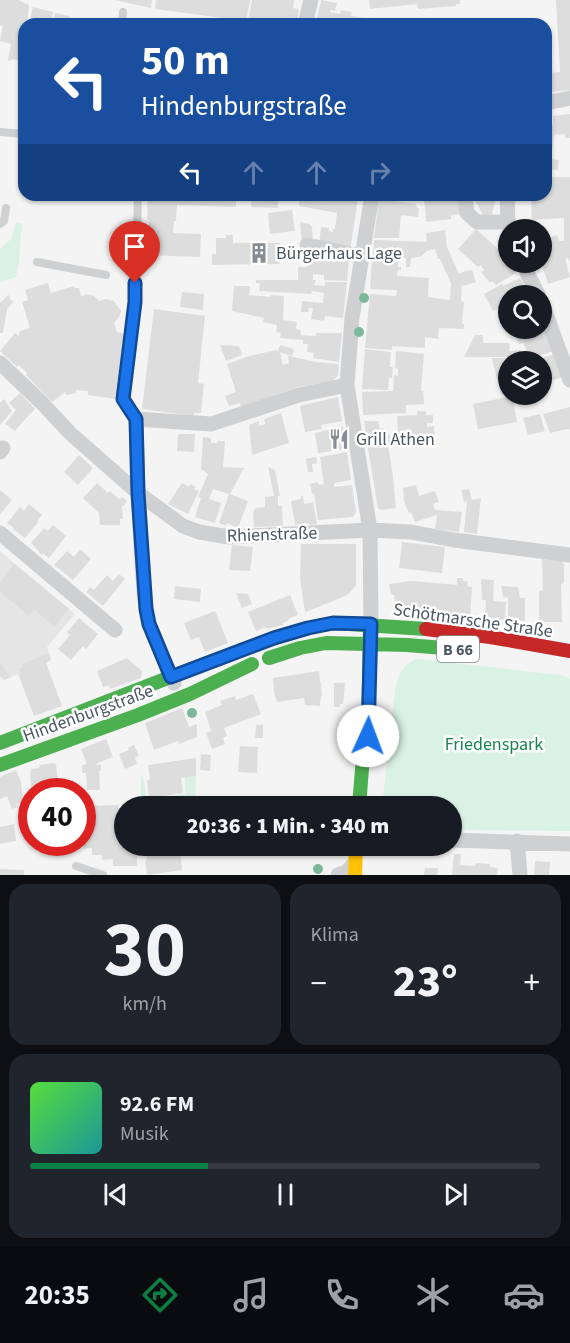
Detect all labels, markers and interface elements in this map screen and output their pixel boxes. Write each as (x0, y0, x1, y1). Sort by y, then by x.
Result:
text: 50 m (141, 31, 230, 91)
icon: left (42, 42, 120, 120)
text: Hindenburgstraße (141, 87, 347, 126)
icon: left (174, 156, 207, 189)
icon: ahead (237, 156, 270, 189)
icon: ahead (300, 156, 333, 189)
icon: right (363, 156, 396, 189)
map controls (498, 219, 552, 405)
button: sound (498, 219, 552, 273)
pin (109, 221, 160, 283)
icon: arrive (118, 230, 151, 263)
building icon: Bürgerhaus Lage (247, 241, 271, 265)
place label: Bürgerhaus Lage (276, 241, 402, 266)
button: search (498, 285, 552, 339)
button: layers (498, 351, 552, 405)
restaurant icon: Grill Athen (327, 427, 351, 451)
place label: Grill Athen (356, 427, 435, 452)
street label: Rhienstraße (226, 520, 318, 549)
street label: Schötmarsche Straße (392, 597, 554, 644)
road number: B 66 (437, 636, 479, 662)
street label: Hindenburgstraße (19, 678, 157, 749)
position arrow (336, 704, 400, 768)
park label: Friedenspark (445, 732, 543, 757)
speed limit sign: 40 (18, 778, 96, 856)
text: 20:36 · 1 Min. · 340 m (187, 810, 389, 842)
text: 30 (104, 895, 186, 1006)
text: Klima (311, 921, 359, 949)
text: 23° (393, 950, 458, 1014)
text: − (311, 960, 327, 1007)
text: + (524, 960, 540, 1007)
text: km/h (123, 990, 167, 1018)
text: 92.6 FM (120, 1088, 194, 1120)
text: Musik (120, 1120, 169, 1148)
icon: previous (99, 1178, 132, 1211)
icon: pause (269, 1178, 302, 1211)
icon: next (439, 1178, 472, 1211)
icon: directions (139, 1274, 181, 1316)
icon: music (230, 1274, 272, 1316)
icon: phone (321, 1274, 363, 1316)
icon: climate (412, 1274, 454, 1316)
icon: car (503, 1274, 545, 1316)
text: 20:35 (25, 1276, 90, 1315)

